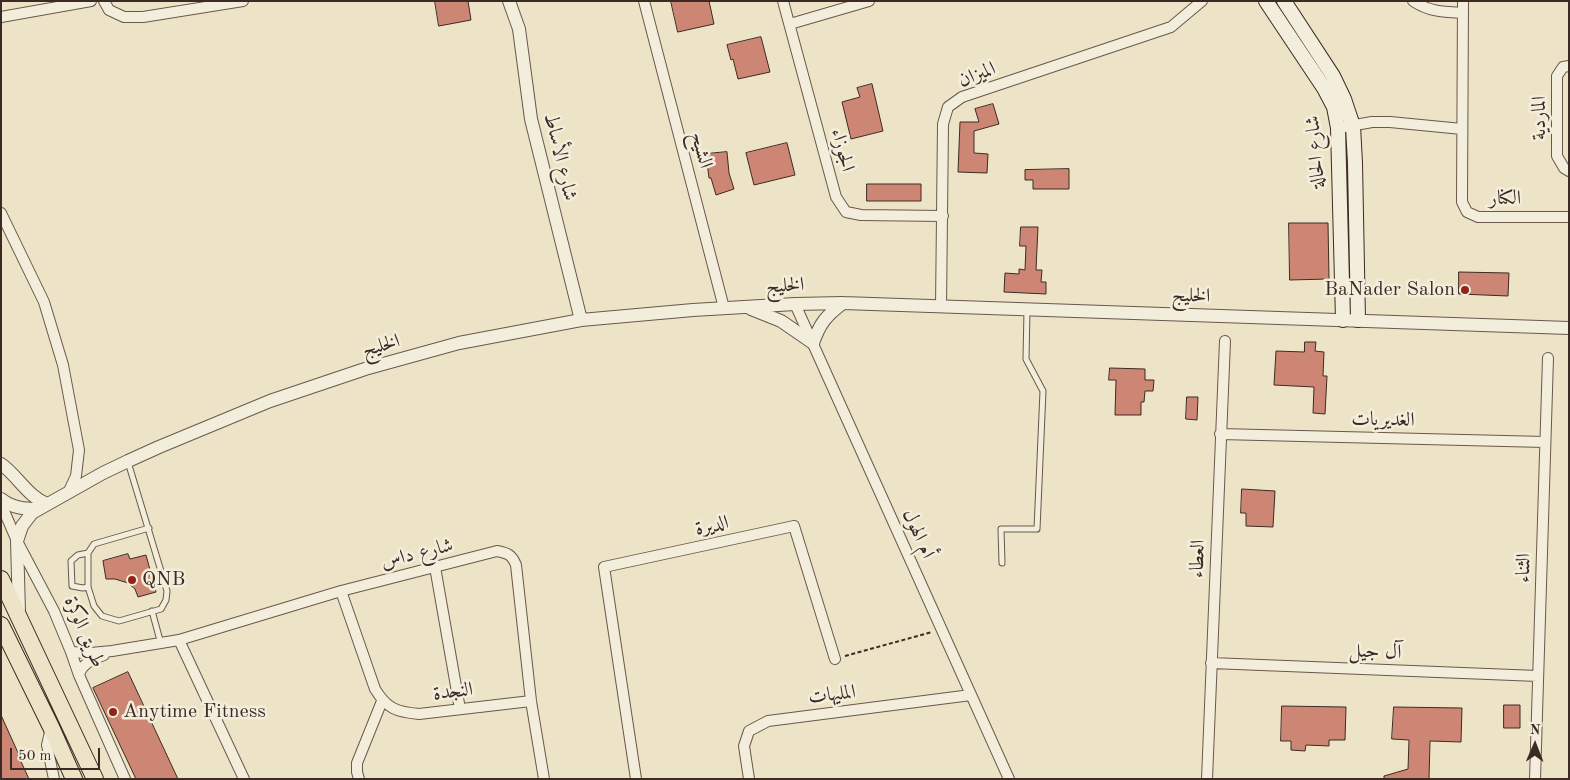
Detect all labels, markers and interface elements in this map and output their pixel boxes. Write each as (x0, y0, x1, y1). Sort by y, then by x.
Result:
street label: الميزان (955, 57, 999, 93)
street label: الماردية (1528, 96, 1552, 140)
street label: شارع الأساط (538, 111, 582, 203)
street label: شارع الحالة (1301, 115, 1331, 189)
street label: الجوزاء (825, 126, 859, 174)
street label: الشيح (685, 129, 717, 171)
street label: الكنار (1489, 187, 1521, 211)
street label: الخليج (765, 273, 805, 299)
place label: BaNader Salon (1324, 278, 1455, 302)
street label: الخليج (1171, 283, 1211, 309)
marker: BaNader Salon (1459, 284, 1471, 296)
street label: الخليج (359, 329, 403, 363)
street label: الغديريات (1351, 407, 1415, 433)
street label: أم الهول (896, 505, 940, 563)
street label: الديرة (693, 511, 731, 541)
street label: شارع داس (378, 533, 456, 575)
street label: العطاء (1185, 539, 1211, 579)
street label: الثناء (1511, 553, 1537, 583)
place label: QNB (142, 568, 185, 592)
marker: QNB (126, 574, 138, 586)
street label: طريق الوكرة (58, 593, 110, 671)
street label: آل جيل (1348, 639, 1402, 665)
street label: النجدة (432, 678, 474, 706)
street label: المليهات (807, 680, 857, 710)
place label: Anytime Fitness (123, 700, 266, 724)
marker: Anytime Fitness (107, 706, 119, 718)
north arrow (1510, 720, 1560, 770)
text: N (1530, 723, 1541, 737)
scale bar (12, 738, 102, 770)
text: 50 m (18, 749, 52, 764)

